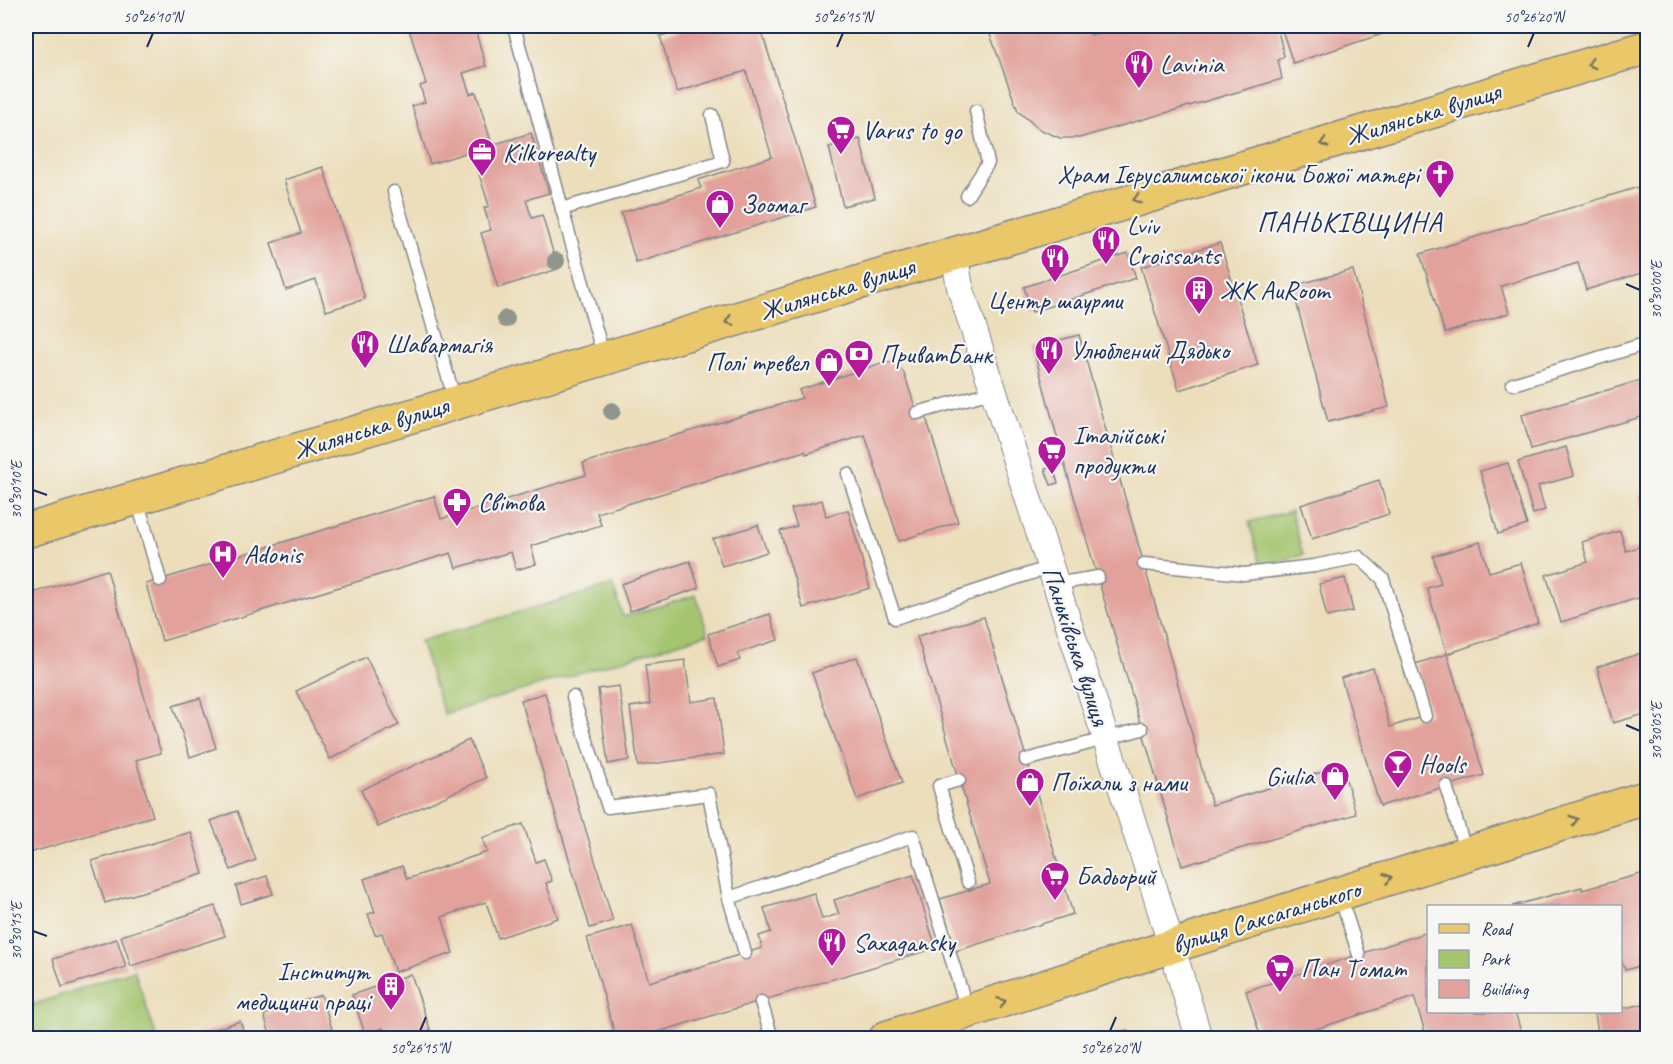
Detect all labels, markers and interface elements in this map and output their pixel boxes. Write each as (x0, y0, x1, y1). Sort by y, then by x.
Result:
text: 50°26'10"N (123, 8, 186, 27)
text: 50°26'15"N (813, 8, 876, 27)
text: 50°26'20"N (1504, 8, 1567, 27)
restaurant icon: Lavinia (1123, 48, 1155, 90)
place label: Lavinia (1160, 48, 1225, 81)
one-way arrow (1587, 57, 1597, 69)
street label: Жилянська вулиця (1342, 74, 1506, 153)
supermarket icon: Varus to go (825, 114, 857, 156)
place label: Varus to go (862, 114, 963, 147)
office icon: Kilkorealty (466, 136, 498, 178)
place label: Kilkorealty (503, 136, 597, 169)
one-way arrow (1319, 136, 1330, 148)
place label: Храм Ієрусалимської ікони Божої матері (1057, 158, 1422, 191)
church icon: Храм Ієрусалимської ікони Божої матері (1424, 158, 1456, 200)
shop icon: Зоомаг (704, 188, 736, 230)
place label: Зоомаг (741, 188, 809, 221)
one-way arrow (1132, 192, 1143, 204)
district label: ПАНЬКІВЩИНА (1257, 205, 1443, 240)
place label: Lviv Croissants (1127, 209, 1222, 272)
restaurant icon: Lviv Croissants (1090, 224, 1122, 266)
restaurant icon: Центр шаурми (1039, 242, 1071, 284)
street label: Жилянська вулиця (756, 249, 920, 328)
text: 30°30'00"E (1647, 259, 1666, 319)
building icon: ЖК AuRoom (1183, 274, 1215, 316)
place label: ЖК AuRoom (1220, 274, 1332, 307)
place label: Центр шаурми (988, 284, 1124, 317)
one-way arrow (724, 314, 735, 326)
restaurant icon: Шавармагія (349, 328, 381, 370)
place label: Шавармагія (386, 328, 494, 361)
restaurant icon: Улюблений Дядько (1033, 334, 1065, 376)
place label: Улюблений Дядько (1070, 334, 1232, 367)
bank icon: ПриватБанк (843, 338, 875, 380)
place label: ПриватБанк (880, 338, 994, 371)
place label: Полі тревел (706, 346, 810, 379)
shop icon: Полі тревел (813, 346, 845, 388)
street label: Жилянська вулиця (290, 388, 454, 467)
place label: Італійські продукти (1073, 419, 1167, 482)
supermarket icon: Італійські продукти (1036, 434, 1068, 476)
text: 30°30'10"E (7, 459, 26, 519)
pharmacy icon: Світова (441, 486, 473, 528)
place label: Світова (478, 486, 546, 519)
hospital icon: Adonis (207, 538, 239, 580)
place label: Adonis (244, 538, 304, 571)
street label: Паньківська вулиця (1035, 562, 1118, 731)
text: 30°30'05"E (1647, 700, 1666, 760)
bar icon: Hools (1382, 748, 1414, 790)
place label: Hools (1419, 748, 1467, 781)
place label: Giulia (1266, 760, 1316, 793)
shop icon: Giulia (1319, 760, 1351, 802)
shop icon: Поїхали з нами (1014, 766, 1046, 808)
place label: Поїхали з нами (1051, 766, 1188, 799)
one-way arrow (1568, 815, 1579, 827)
supermarket icon: Бадьорий (1039, 860, 1071, 902)
place label: Бадьорий (1076, 860, 1158, 893)
street label: вулиця Саксаганського (1168, 872, 1367, 961)
one-way arrow (1382, 873, 1393, 886)
text: 30°30'15"E (7, 900, 26, 960)
legend (1427, 905, 1622, 1013)
text: Road (1481, 918, 1514, 940)
restaurant icon: Saxagansky (816, 926, 848, 968)
place label: Saxagansky (853, 926, 957, 959)
text: Park (1481, 948, 1511, 970)
supermarket icon: Пан Томат (1264, 952, 1296, 994)
place label: Пан Томат (1301, 952, 1408, 985)
place label: Інститут медицини праці (235, 955, 373, 1018)
building icon: Інститут медицини праці (375, 970, 407, 1012)
text: Building (1481, 978, 1530, 1000)
one-way arrow (996, 996, 1007, 1009)
text: 50°26'15"N (390, 1039, 453, 1058)
text: 50°26'20"N (1080, 1039, 1143, 1058)

